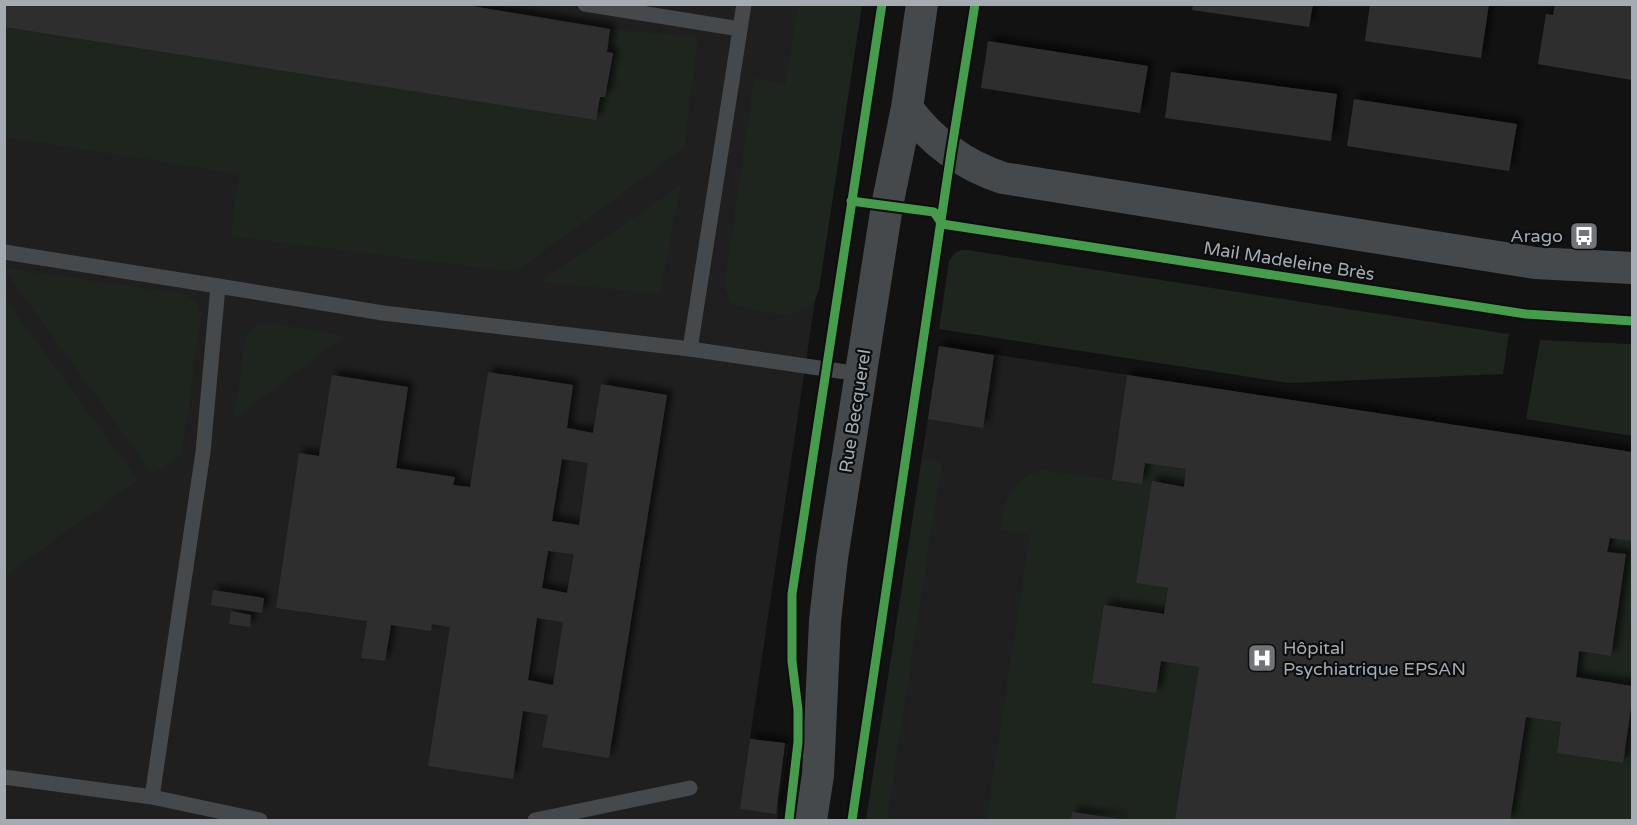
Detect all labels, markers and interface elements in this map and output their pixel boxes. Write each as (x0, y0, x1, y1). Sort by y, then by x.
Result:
bus stop icon: Arago (1568, 220, 1600, 252)
place label: Arago (1510, 225, 1563, 247)
street label: Mail Madeleine Brès (1202, 237, 1376, 285)
street label: Rue Becquerel (834, 348, 876, 474)
place label: Hôpital Psychiatrique EPSAN (1283, 637, 1466, 680)
hospital icon: Hôpital Psychiatrique EPSAN (1246, 642, 1278, 674)

